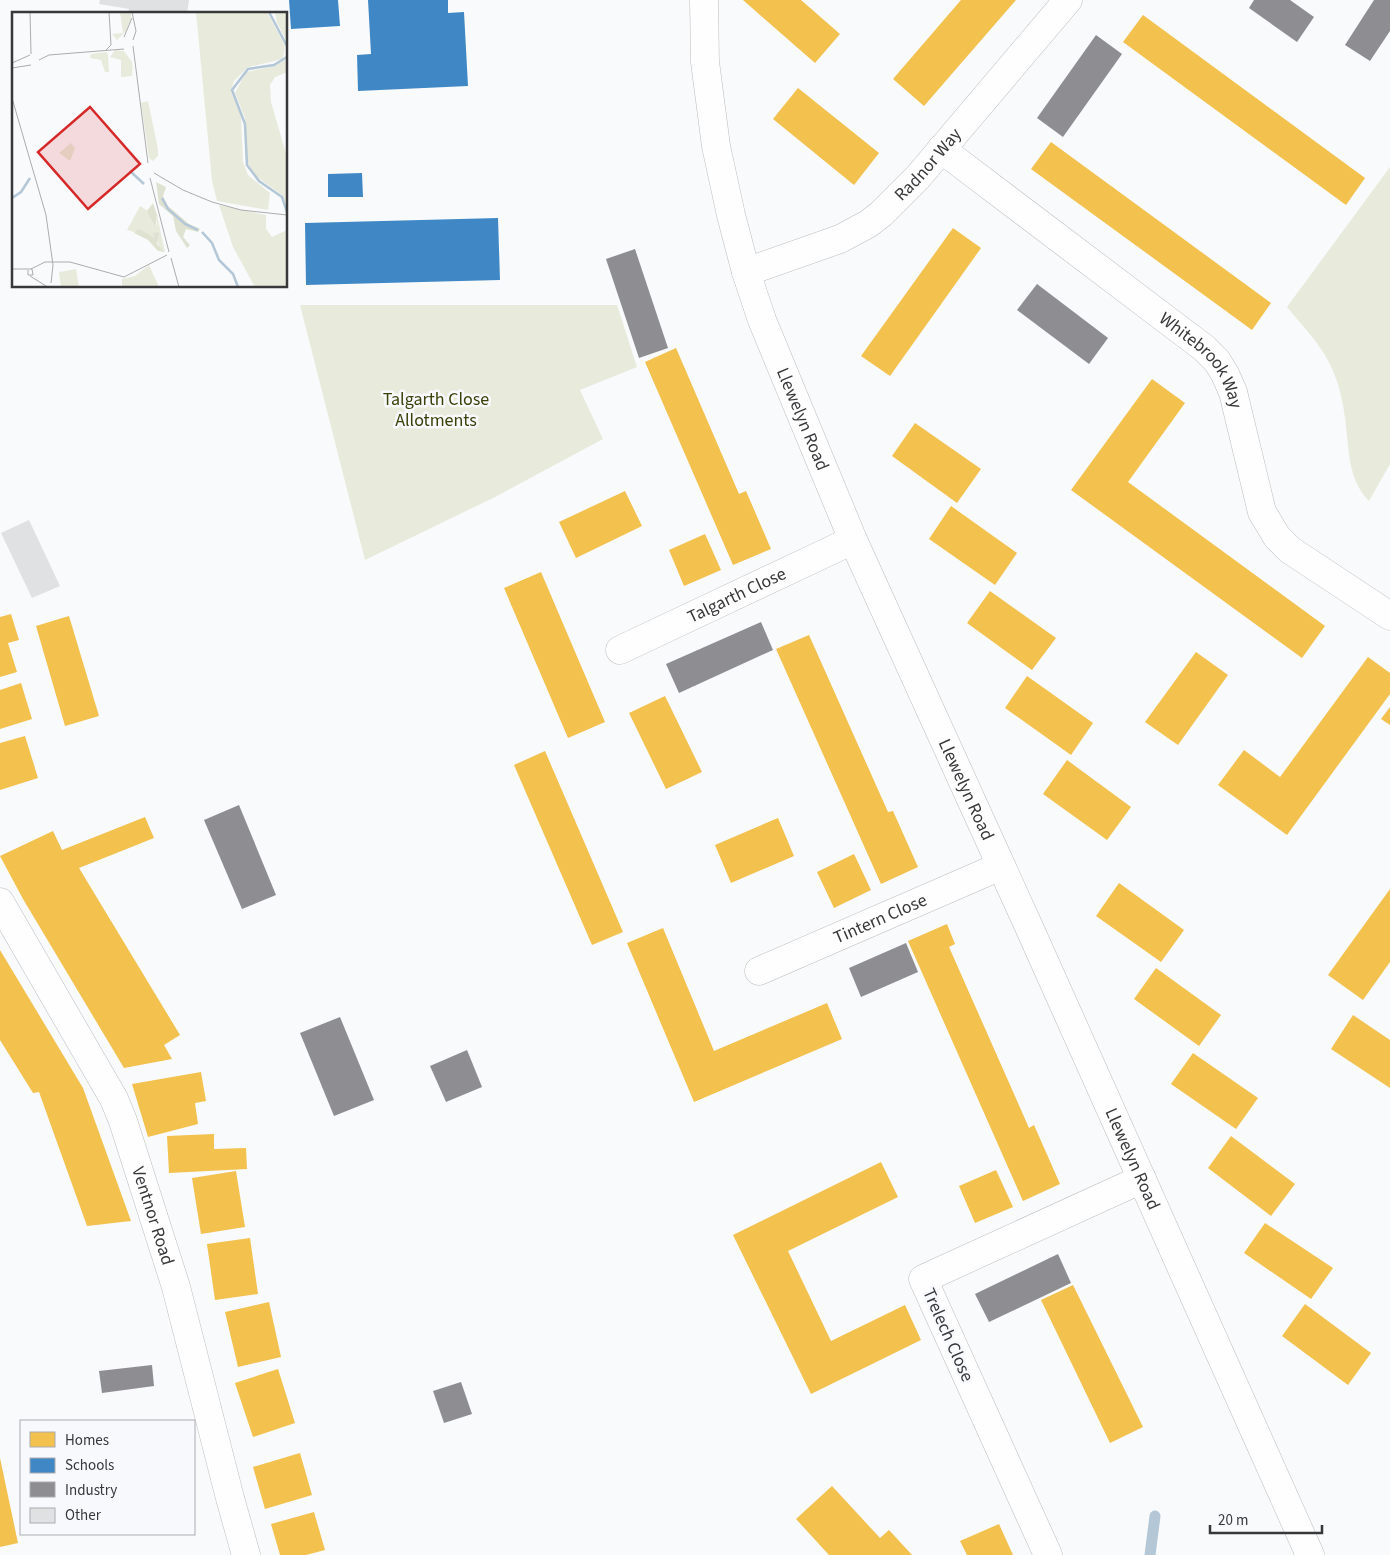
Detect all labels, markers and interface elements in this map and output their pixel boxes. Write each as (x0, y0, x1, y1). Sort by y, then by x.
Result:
inset map (12, 12, 288, 288)
street label: Radnor Way (889, 122, 967, 206)
street label: Whitebrook Way (1154, 306, 1249, 411)
street label: Llewelyn Road (771, 364, 835, 474)
park label: Talgarth Close Allotments (383, 387, 489, 433)
street label: Talgarth Close (683, 561, 790, 629)
street label: Llewelyn Road (932, 735, 1000, 844)
street label: Tintern Close (829, 887, 931, 950)
street label: Llewelyn Road (1099, 1104, 1166, 1214)
street label: Ventnor Road (126, 1163, 181, 1268)
street label: Trelech Close (916, 1284, 980, 1386)
legend (20, 1420, 195, 1535)
text: Homes (65, 1430, 109, 1451)
text: Schools (65, 1455, 114, 1476)
text: Industry (65, 1480, 117, 1501)
scale bar (1210, 1502, 1322, 1534)
text: Other (65, 1505, 102, 1526)
text: 20 m (1218, 1510, 1248, 1531)

